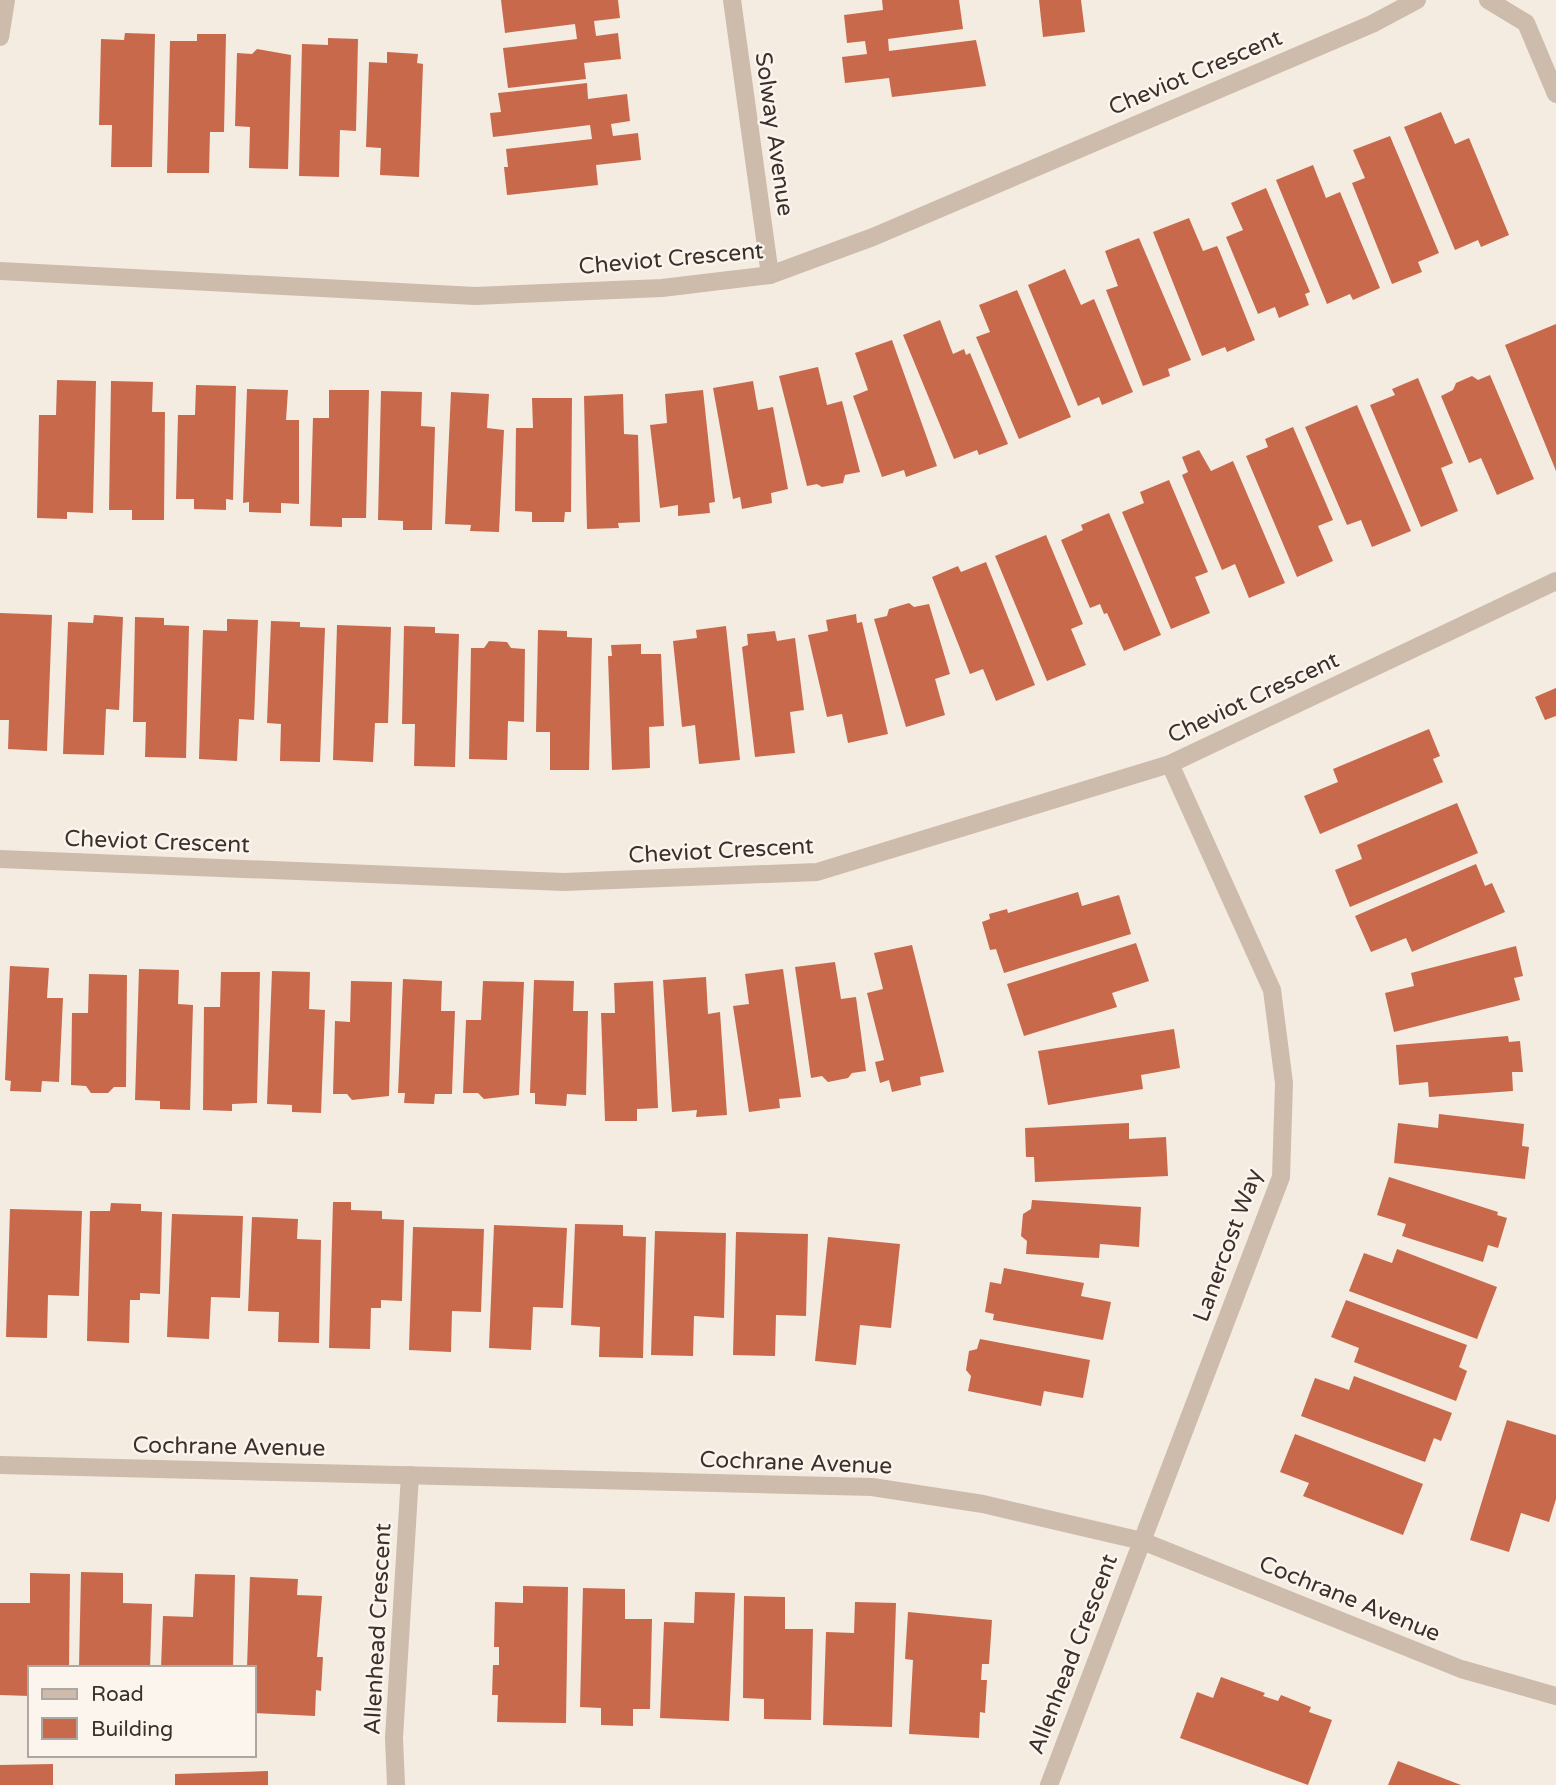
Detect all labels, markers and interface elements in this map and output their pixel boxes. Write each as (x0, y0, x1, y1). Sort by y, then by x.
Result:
street label: Cheviot Crescent (1105, 24, 1286, 122)
street label: Solway Avenue (749, 50, 799, 218)
street label: Cheviot Crescent (577, 237, 765, 281)
street label: Cheviot Crescent (1163, 646, 1344, 750)
street label: Cheviot Crescent (64, 825, 250, 859)
street label: Cheviot Crescent (628, 832, 815, 870)
street label: Lanercost Way (1187, 1165, 1269, 1326)
street label: Cochrane Avenue (132, 1431, 326, 1463)
street label: Cochrane Avenue (699, 1446, 893, 1480)
street label: Allenhead Crescent (358, 1522, 398, 1736)
street label: Allenhead Crescent (1022, 1550, 1124, 1758)
street label: Cochrane Avenue (1255, 1550, 1444, 1648)
legend (28, 1666, 256, 1757)
text: Road (91, 1682, 144, 1707)
text: Building (91, 1717, 173, 1742)

